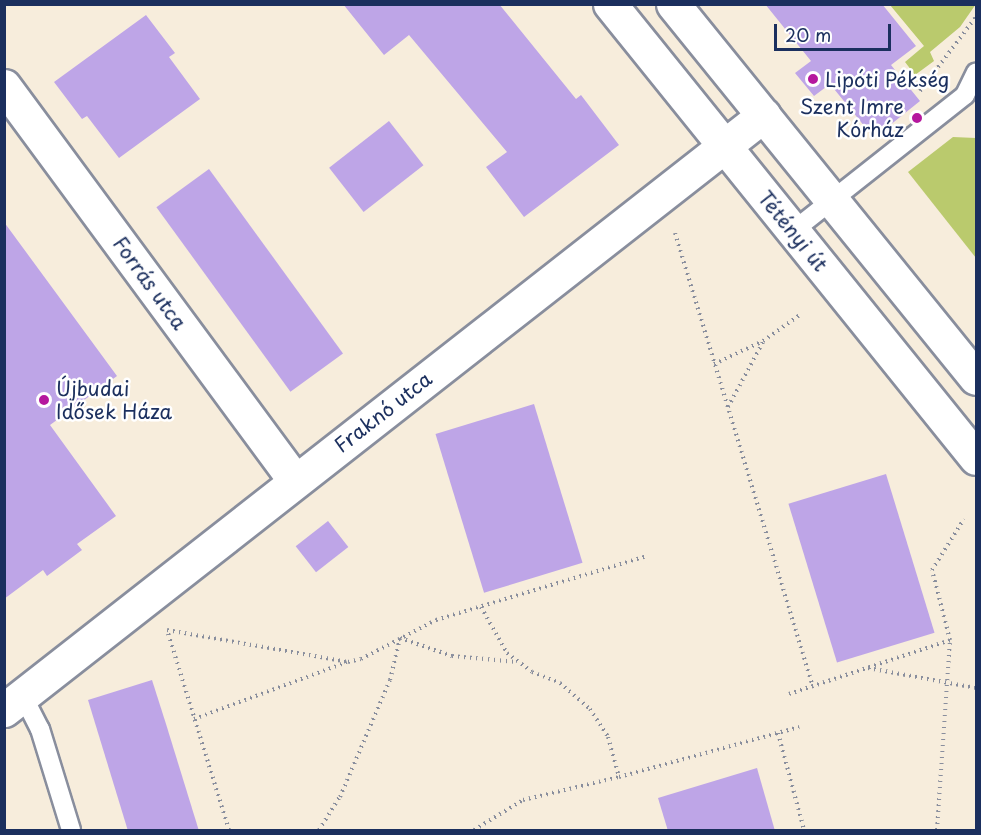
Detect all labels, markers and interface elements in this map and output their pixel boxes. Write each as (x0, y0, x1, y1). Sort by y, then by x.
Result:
scale bar (777, 12, 894, 50)
text: 20 m (785, 21, 831, 48)
place label: Lipóti Pékség (825, 67, 951, 91)
marker: Lipóti Pékség (806, 72, 820, 86)
place label: Szent Imre Kórház (800, 94, 904, 141)
marker: Szent Imre Kórház (908, 109, 926, 127)
street label: Tétényi út (753, 186, 833, 276)
street label: Forrás utca (108, 232, 192, 334)
street label: Fraknó utca (329, 366, 437, 458)
place label: Újbudai Idősek Háza (56, 376, 173, 423)
marker: Újbudai Idősek Háza (37, 393, 51, 407)

